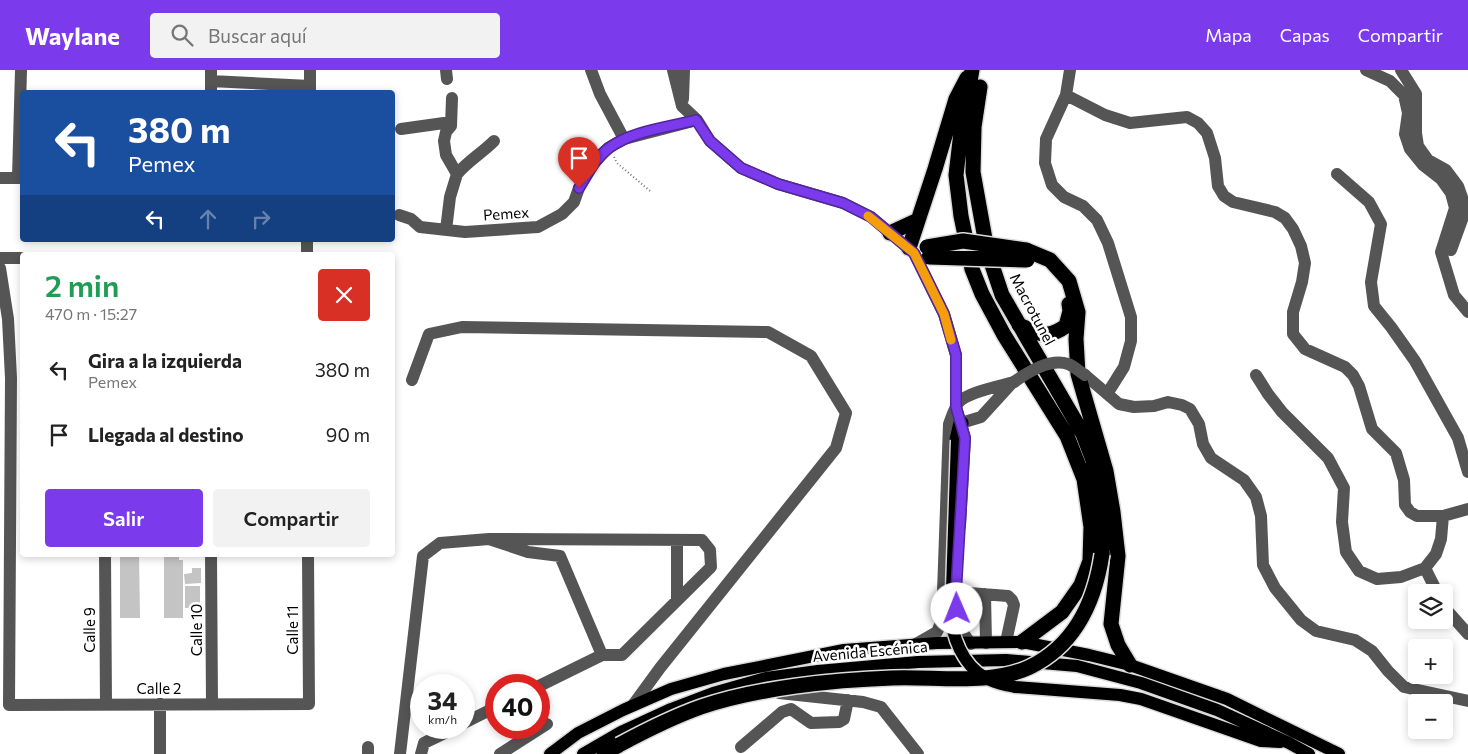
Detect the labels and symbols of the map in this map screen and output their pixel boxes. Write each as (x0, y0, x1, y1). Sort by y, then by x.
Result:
pin (558, 137, 600, 188)
street label: Pemex (482, 202, 530, 224)
street label: Macrotunel (1007, 270, 1059, 348)
position arrow (930, 582, 982, 634)
street label: Calle 10 (187, 604, 205, 656)
street label: Calle 11 (283, 605, 301, 655)
street label: Calle 9 (80, 607, 98, 653)
street label: Avenida Escénica (812, 637, 928, 665)
speed limit sign: 40 (485, 674, 550, 739)
street label: Calle 2 (137, 679, 181, 697)

